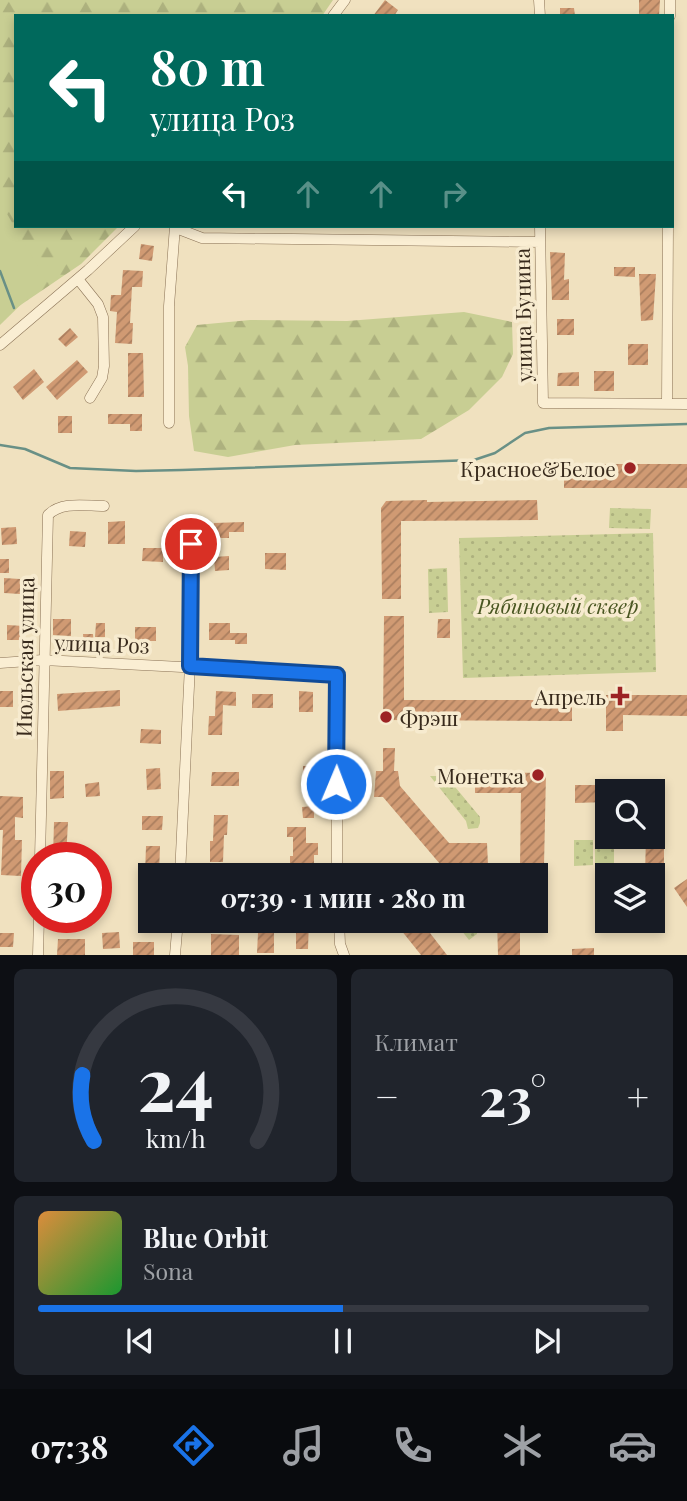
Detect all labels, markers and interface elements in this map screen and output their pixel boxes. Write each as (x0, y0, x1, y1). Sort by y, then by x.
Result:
text: 80 m (150, 33, 265, 98)
icon: left (35, 42, 126, 133)
text: улица Роз (150, 96, 295, 139)
icon: left (216, 175, 254, 213)
icon: ahead (289, 175, 327, 213)
icon: ahead (362, 175, 400, 213)
icon: right (435, 175, 473, 213)
street label: улица Бунина (507, 247, 537, 383)
place label: Красное&Белое (460, 454, 616, 482)
marker: Красное&Белое (622, 460, 638, 476)
pin (161, 514, 221, 574)
icon: arrive (172, 525, 210, 563)
street label: Июльская улица (9, 576, 39, 737)
park label: Рябиновый сквер (476, 591, 639, 619)
street label: улица Роз (53, 627, 150, 659)
place label: Апрель (534, 682, 606, 710)
marker: Апрель (612, 688, 628, 704)
place label: Фрэш (400, 703, 458, 731)
marker: Фрэш (378, 709, 394, 725)
position arrow (299, 747, 373, 821)
place label: Монетка (437, 761, 525, 789)
marker: Монетка (530, 767, 546, 783)
map controls (595, 779, 665, 933)
button: search (595, 779, 665, 849)
speed limit sign: 30 (21, 842, 112, 933)
button: layers (595, 863, 665, 933)
text: 07:39 · 1 мин · 280 m (220, 880, 466, 915)
text: Климат (375, 1026, 458, 1057)
text: 24 (137, 1033, 214, 1130)
text: 23° (479, 1061, 546, 1130)
text: − (375, 1070, 399, 1121)
text: + (627, 1070, 649, 1121)
text: km/h (145, 1121, 206, 1154)
text: Blue Orbit (143, 1220, 268, 1255)
text: Sona (143, 1255, 193, 1286)
icon: previous (121, 1322, 159, 1360)
icon: pause (324, 1322, 362, 1360)
icon: next (528, 1322, 566, 1360)
icon: directions (169, 1421, 218, 1470)
icon: music (279, 1421, 328, 1470)
icon: phone (388, 1421, 437, 1470)
icon: climate (498, 1421, 547, 1470)
icon: car (608, 1421, 657, 1470)
text: 07:38 (30, 1424, 108, 1467)

